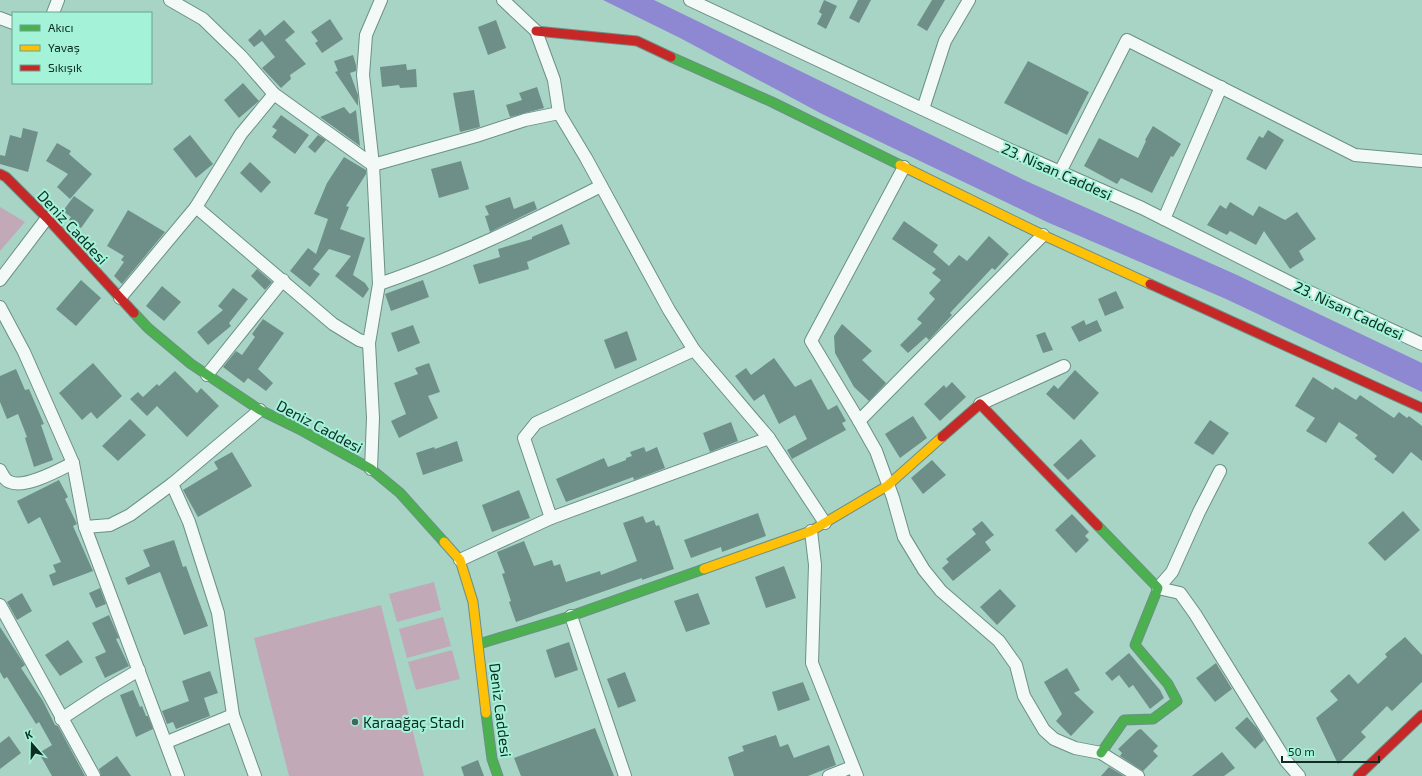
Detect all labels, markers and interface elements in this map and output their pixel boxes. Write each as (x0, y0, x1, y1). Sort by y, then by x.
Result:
legend (12, 12, 152, 84)
text: Akıcı (48, 20, 73, 34)
text: Yavaş (48, 40, 80, 55)
text: Sıkışık (48, 60, 82, 75)
street label: 23. Nisan Caddesi (999, 139, 1115, 203)
street label: Deniz Caddesi (34, 186, 112, 268)
street label: 23. Nisan Caddesi (1291, 277, 1407, 343)
street label: Deniz Caddesi (274, 396, 366, 456)
street label: Deniz Caddesi (486, 662, 516, 758)
place label: Karaağaç Stadı (363, 713, 464, 732)
marker: Karaağaç Stadı (350, 717, 360, 727)
north arrow (12, 724, 52, 764)
text: K (23, 727, 34, 741)
scale bar (1282, 738, 1379, 764)
text: 50 m (1288, 744, 1315, 758)

